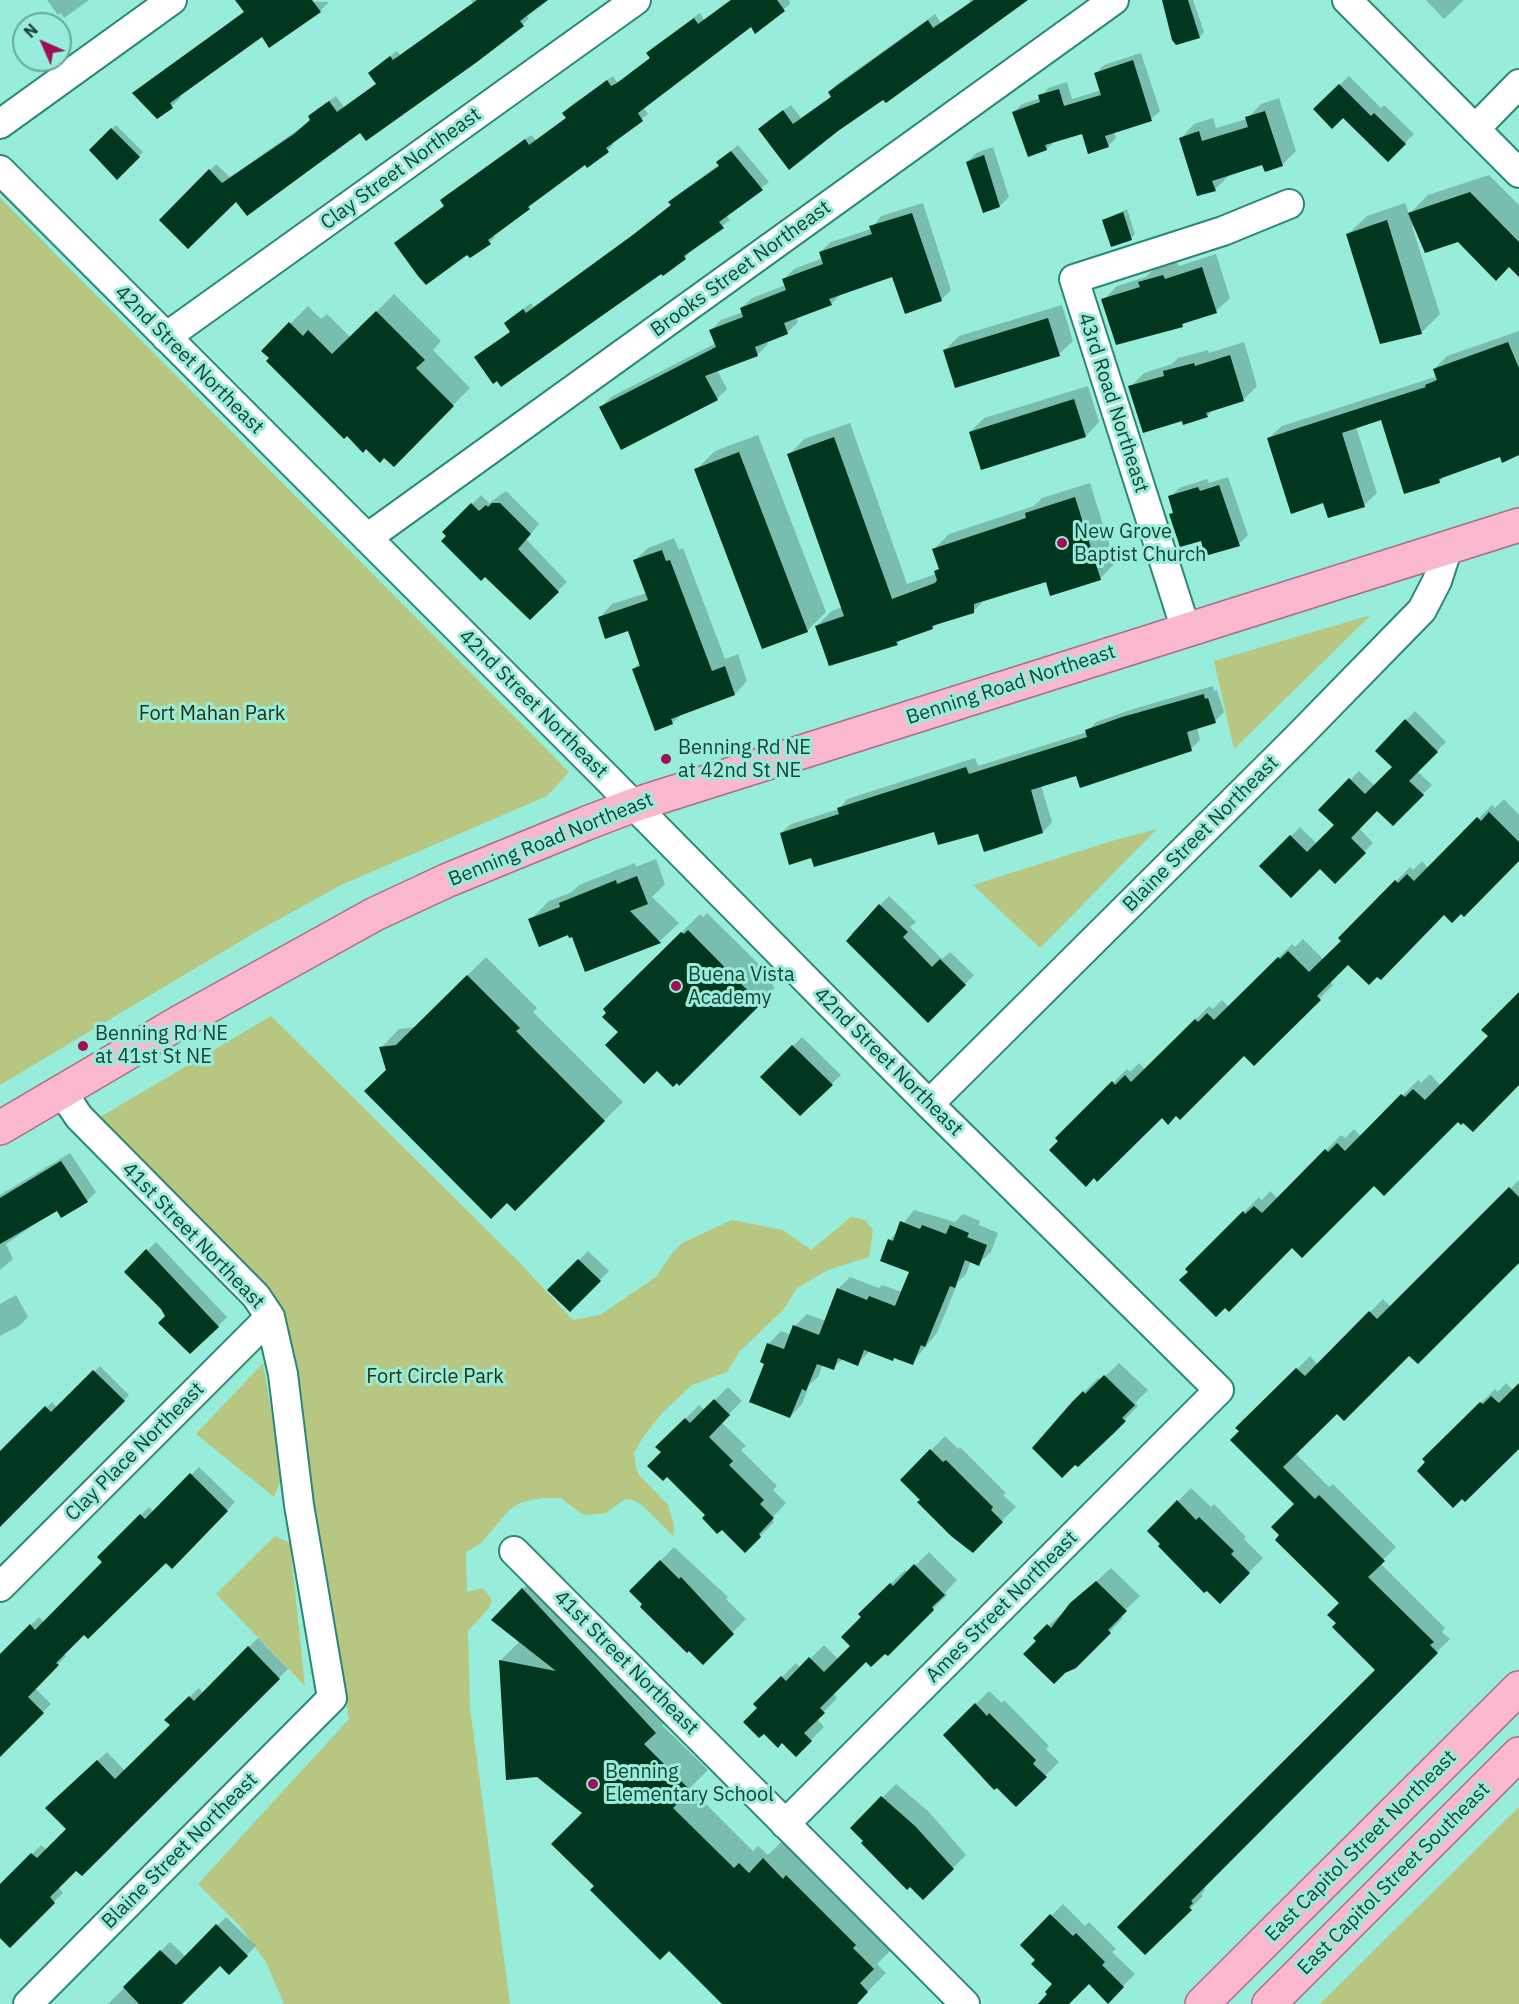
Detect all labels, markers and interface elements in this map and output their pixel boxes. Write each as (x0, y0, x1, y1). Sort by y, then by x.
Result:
north arrow (12, 12, 72, 72)
text: N (20, 20, 42, 42)
street label: Clay Street Northeast (316, 103, 486, 235)
street label: Brooks Street Northeast (646, 196, 836, 342)
street label: 42nd Street Northeast (110, 281, 268, 439)
street label: 43rd Road Northeast (1073, 310, 1153, 496)
place label: New Grove Baptist Church (1074, 520, 1206, 567)
marker: New Grove Baptist Church (1055, 536, 1069, 550)
street label: 42nd Street Northeast (454, 625, 612, 783)
street label: Benning Road Northeast (903, 640, 1119, 730)
park label: Fort Mahan Park (139, 702, 285, 726)
place label: Benning Rd NE at 42nd St NE (678, 736, 811, 783)
street label: Blaine Street Northeast (1118, 751, 1284, 917)
marker: Benning Rd NE at 42nd St NE (659, 752, 673, 766)
street label: Benning Road Northeast (445, 788, 657, 892)
place label: Buena Vista Academy (688, 963, 795, 1010)
marker: Buena Vista Academy (669, 979, 683, 993)
street label: 42nd Street Northeast (809, 983, 967, 1141)
place label: Benning Rd NE at 41st St NE (95, 1022, 228, 1069)
marker: Benning Rd NE at 41st St NE (76, 1039, 90, 1053)
street label: 41st Street Northeast (117, 1158, 269, 1314)
park label: Fort Circle Park (366, 1365, 504, 1389)
street label: Clay Place Northeast (61, 1378, 209, 1526)
street label: Ames Street Northeast (921, 1526, 1083, 1688)
street label: 41st Street Northeast (549, 1586, 703, 1740)
street label: East Capitol Street Northeast (1260, 1745, 1462, 1947)
place label: Benning Elementary School (605, 1760, 774, 1807)
street label: Blaine Street Northeast (97, 1768, 263, 1934)
marker: Benning Elementary School (586, 1777, 600, 1791)
street label: East Capitol Street Southeast (1293, 1778, 1495, 1980)

